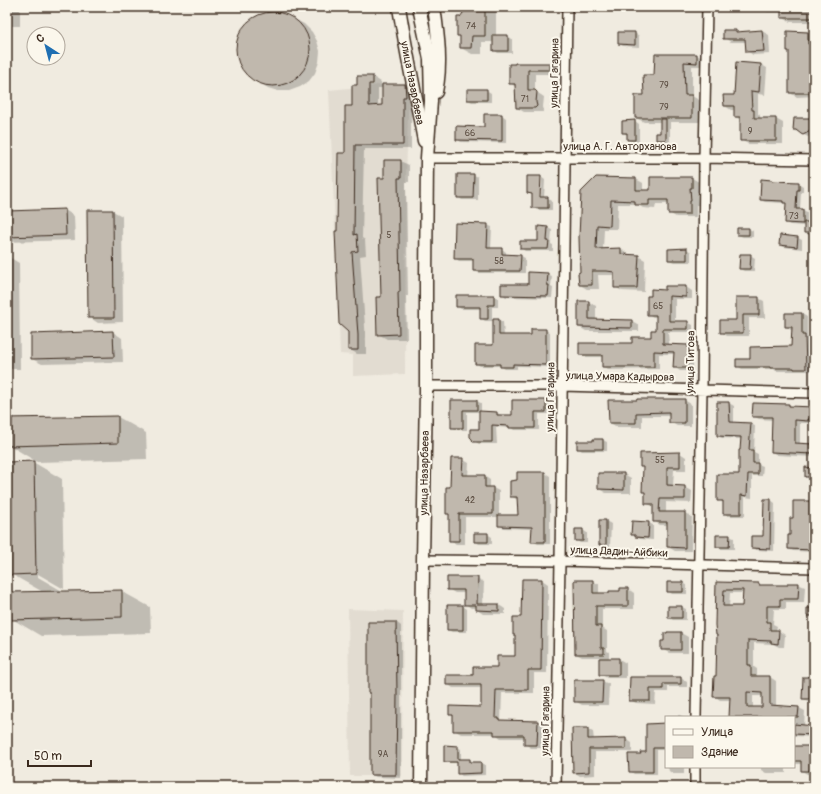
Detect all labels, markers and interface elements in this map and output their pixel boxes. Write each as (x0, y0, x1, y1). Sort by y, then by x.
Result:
house number: 74 (466, 21, 477, 32)
north arrow (26, 26, 66, 66)
text: С (34, 31, 47, 46)
street label: улица Гагарина (547, 38, 562, 109)
street label: улица Назарбаева (398, 39, 427, 126)
house number: 79 (659, 80, 669, 91)
house number: 71 (521, 94, 529, 105)
house number: 79 (659, 102, 669, 113)
house number: 9 (748, 126, 753, 137)
house number: 66 (465, 128, 475, 139)
street label: улица А. Г. Авторханова (562, 140, 677, 153)
house number: 73 (789, 211, 799, 222)
house number: 5 (387, 230, 392, 241)
house number: 58 (494, 256, 504, 267)
house number: 65 (653, 301, 663, 312)
street label: улица Титова (683, 331, 698, 394)
street label: улица Гагарина (543, 362, 558, 433)
street label: улица Умара Кадырова (565, 369, 674, 384)
street label: улица Назарбаева (417, 430, 432, 517)
house number: 55 (655, 455, 665, 466)
house number: 42 (465, 495, 475, 506)
street label: улица Дадин-Айбики (569, 543, 668, 560)
street label: улица Гагарина (538, 686, 553, 757)
legend (665, 716, 795, 768)
text: Улица (701, 725, 733, 740)
scale bar (28, 742, 91, 768)
text: Здание (701, 745, 738, 760)
text: 50 m (34, 749, 62, 764)
house number: 9А (378, 749, 388, 760)

